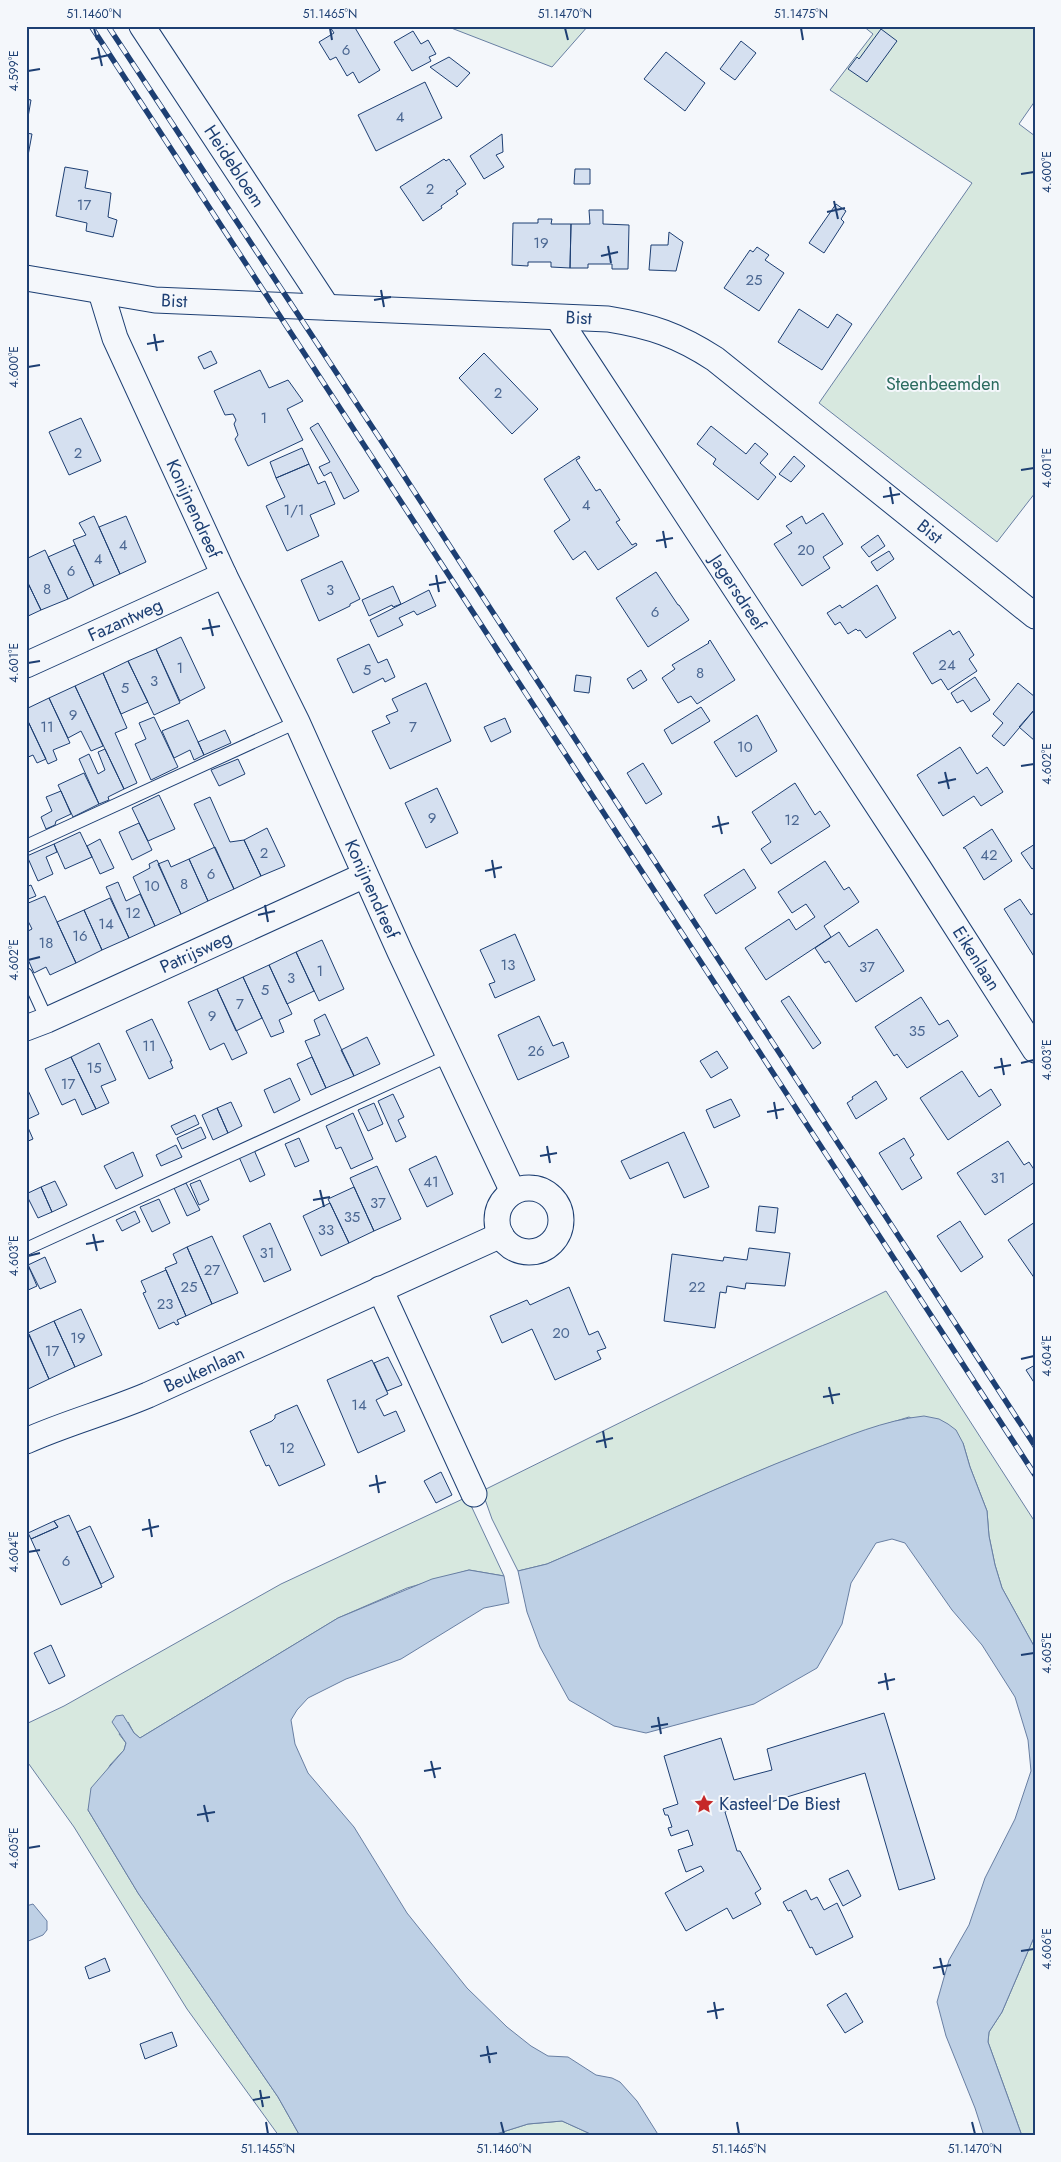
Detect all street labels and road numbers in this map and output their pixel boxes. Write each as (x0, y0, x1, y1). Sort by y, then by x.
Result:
street label: Heidebloem (198, 120, 271, 213)
street label: Bist (160, 287, 188, 314)
street label: Bist (565, 304, 593, 331)
street label: Konijnendreef (160, 455, 228, 563)
street label: Bist (911, 513, 949, 550)
street label: Jagersdreef (702, 548, 773, 636)
street label: Fazantweg (84, 592, 167, 648)
street label: Konijnendreef (338, 835, 406, 943)
street label: Eikenlaan (946, 921, 1007, 996)
street label: Patrijsweg (156, 924, 236, 980)
street label: Beukenlaan (160, 1340, 249, 1399)

